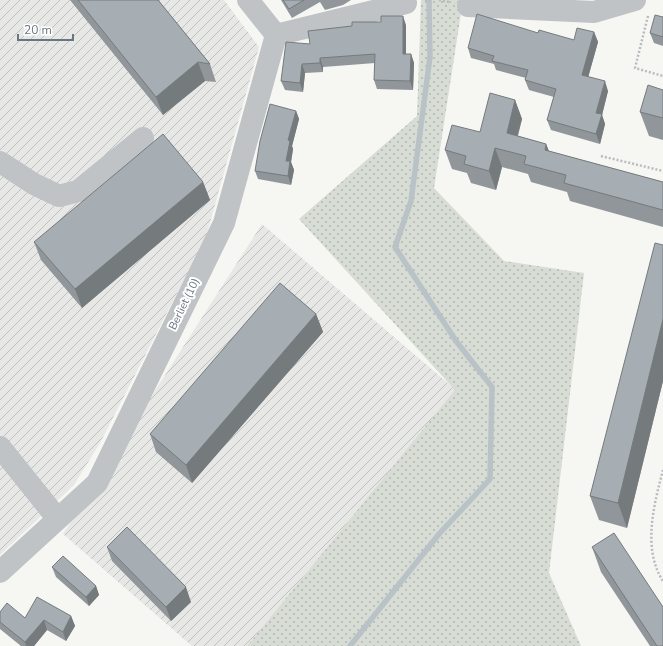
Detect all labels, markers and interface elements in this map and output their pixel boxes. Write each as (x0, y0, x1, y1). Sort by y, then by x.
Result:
scale bar (18, 16, 73, 42)
text: 20 m (24, 22, 52, 38)
street label: Berliet (10) (165, 276, 203, 332)

